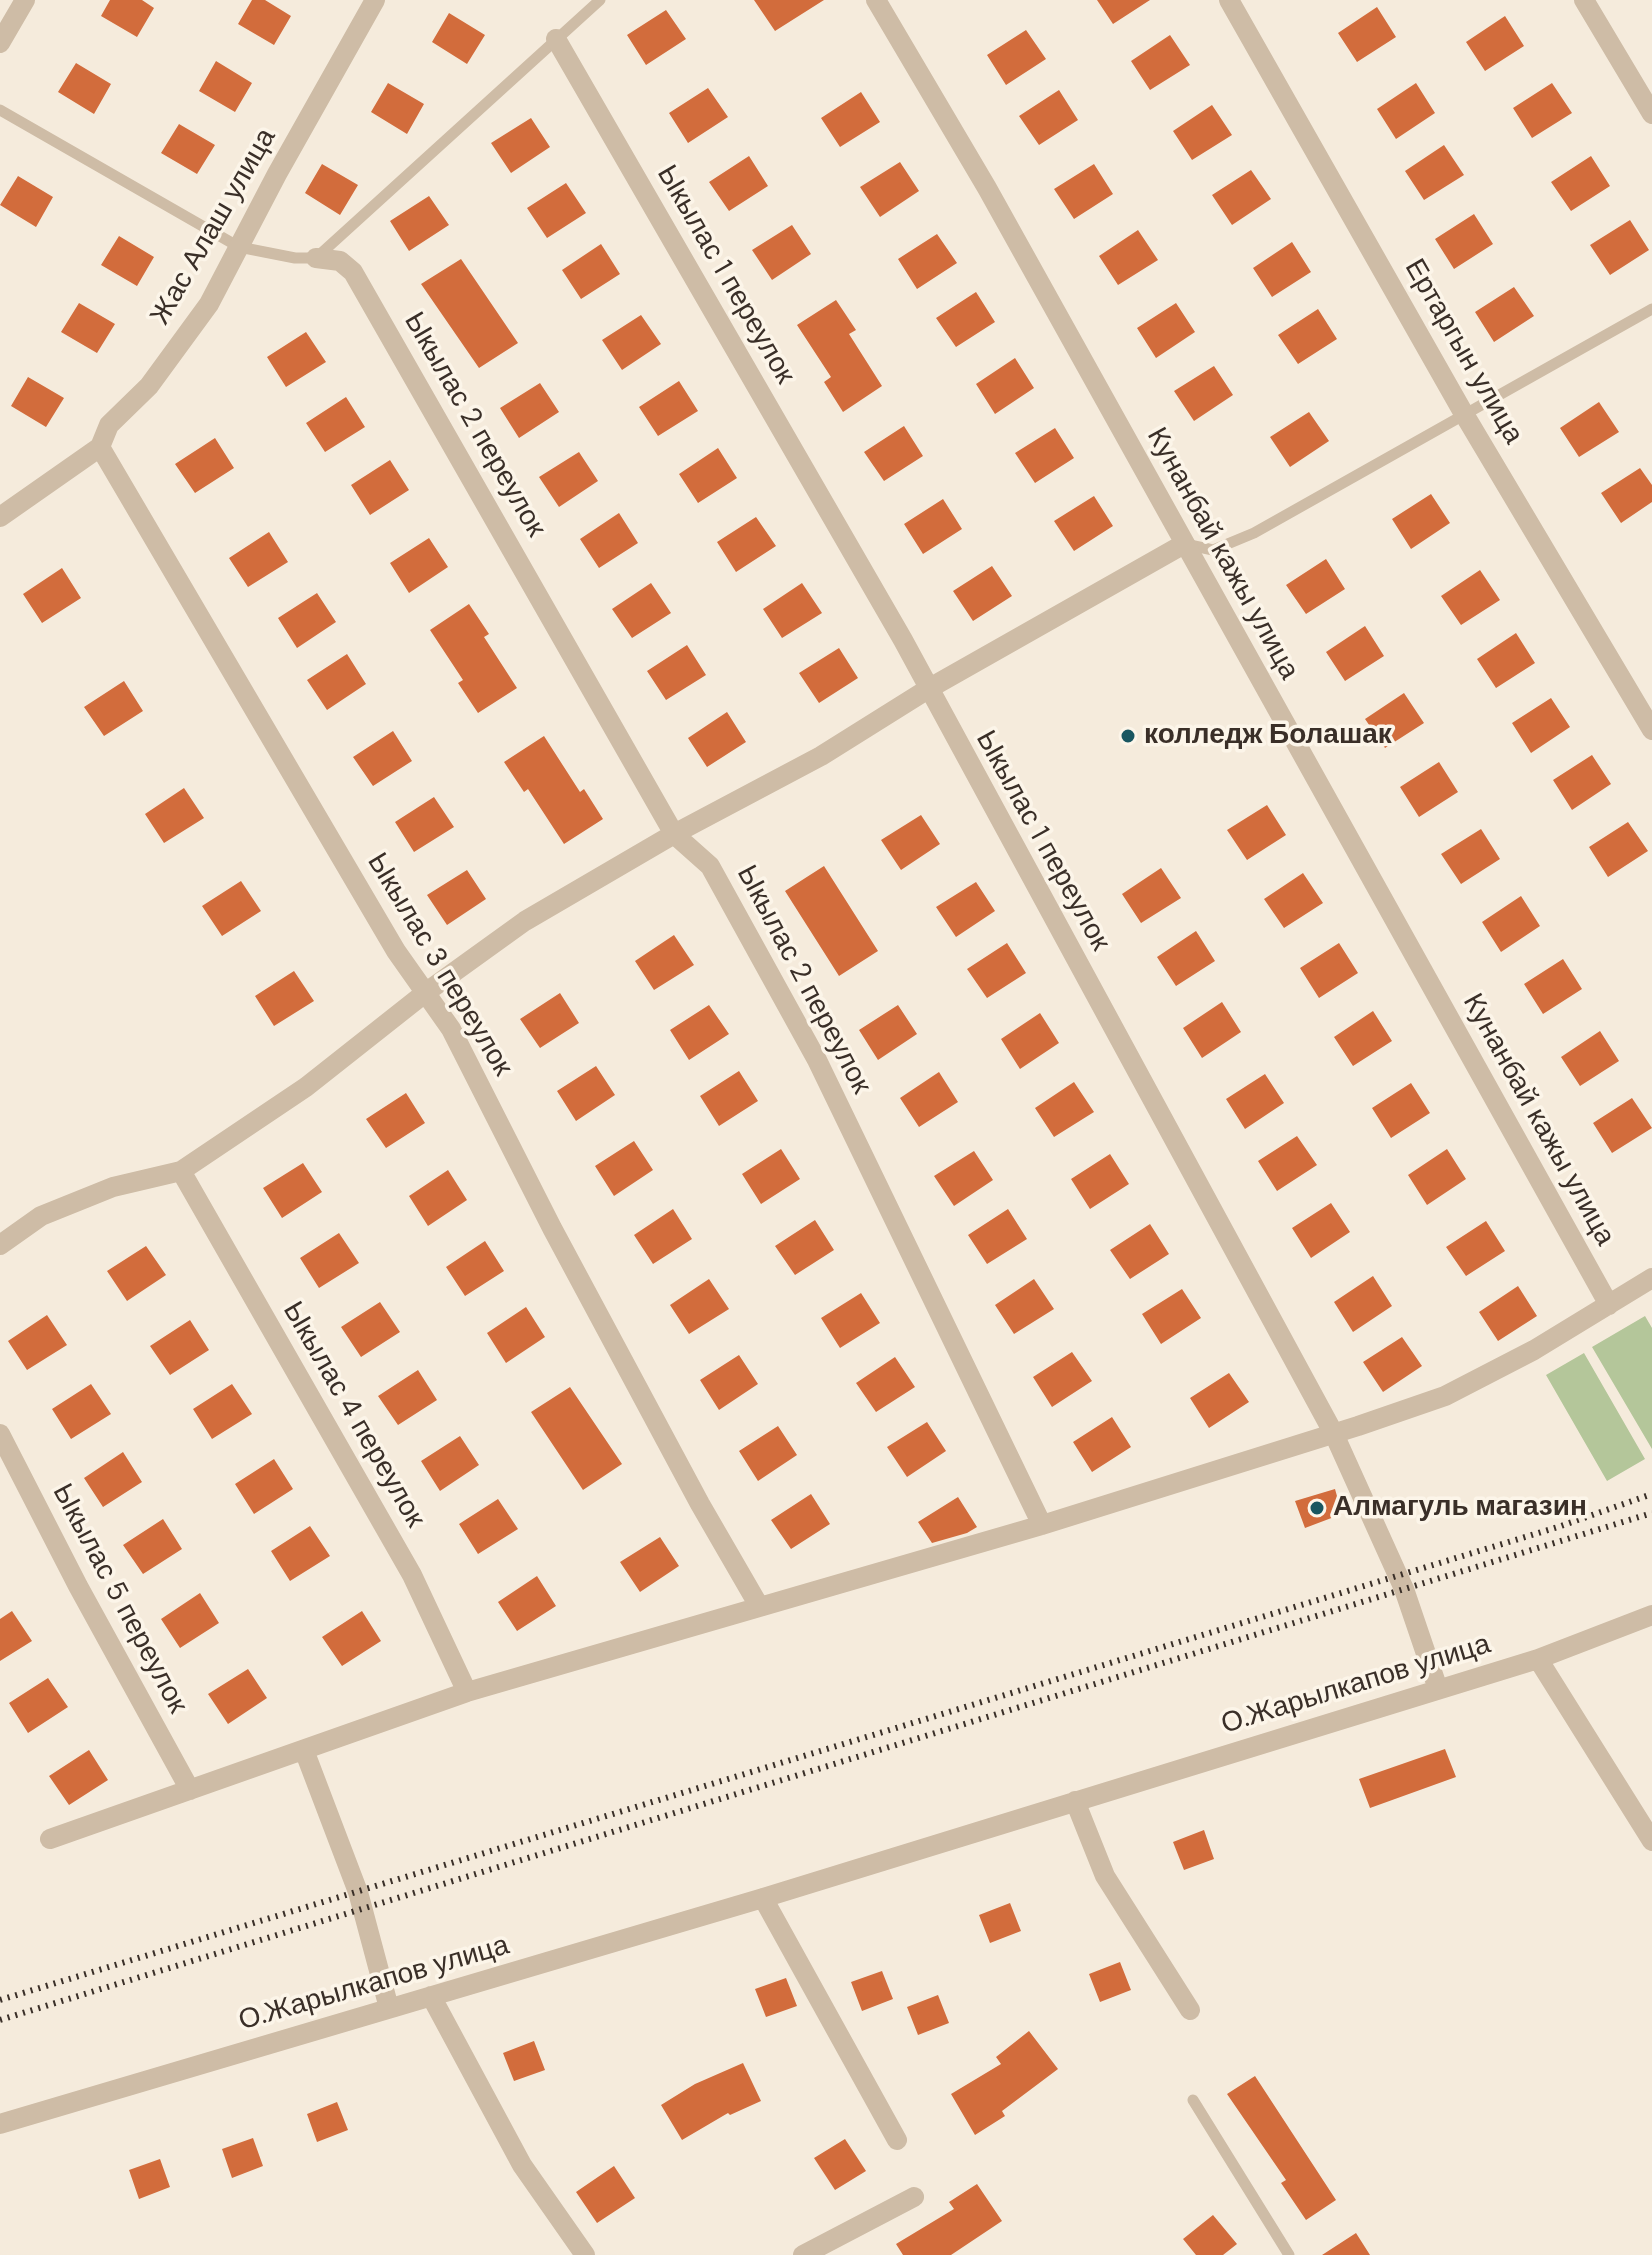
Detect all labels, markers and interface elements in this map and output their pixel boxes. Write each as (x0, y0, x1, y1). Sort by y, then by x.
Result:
street label: Жас Алаш улица (144, 123, 284, 331)
street label: Ыкылас 1 переулок (649, 160, 801, 390)
street label: Ертаргын улица (1397, 254, 1529, 450)
street label: Ыкылас 2 переулок (396, 307, 552, 543)
street label: Кунанбай кажы улица (1139, 422, 1305, 686)
place label: колледж Болашак (1144, 719, 1392, 753)
street label: Ыкылас 1 переулок (968, 725, 1116, 957)
marker: колледж Болашак (1119, 727, 1137, 745)
street label: Ыкылас 3 переулок (359, 848, 519, 1082)
street label: Ыкылас 2 переулок (729, 860, 877, 1100)
street label: Кунанбай кажы улица (1455, 988, 1621, 1252)
street label: Ыкылас 4 переулок (275, 1296, 431, 1534)
street label: Ыкылас 5 переулок (44, 1479, 194, 1719)
place label: Алмагуль магазин (1333, 1491, 1587, 1525)
marker: Алмагуль магазин (1308, 1499, 1326, 1517)
street label: О.Жарылкапов улица (1217, 1628, 1495, 1742)
street label: О.Жарылкапов улица (235, 1929, 513, 2039)

